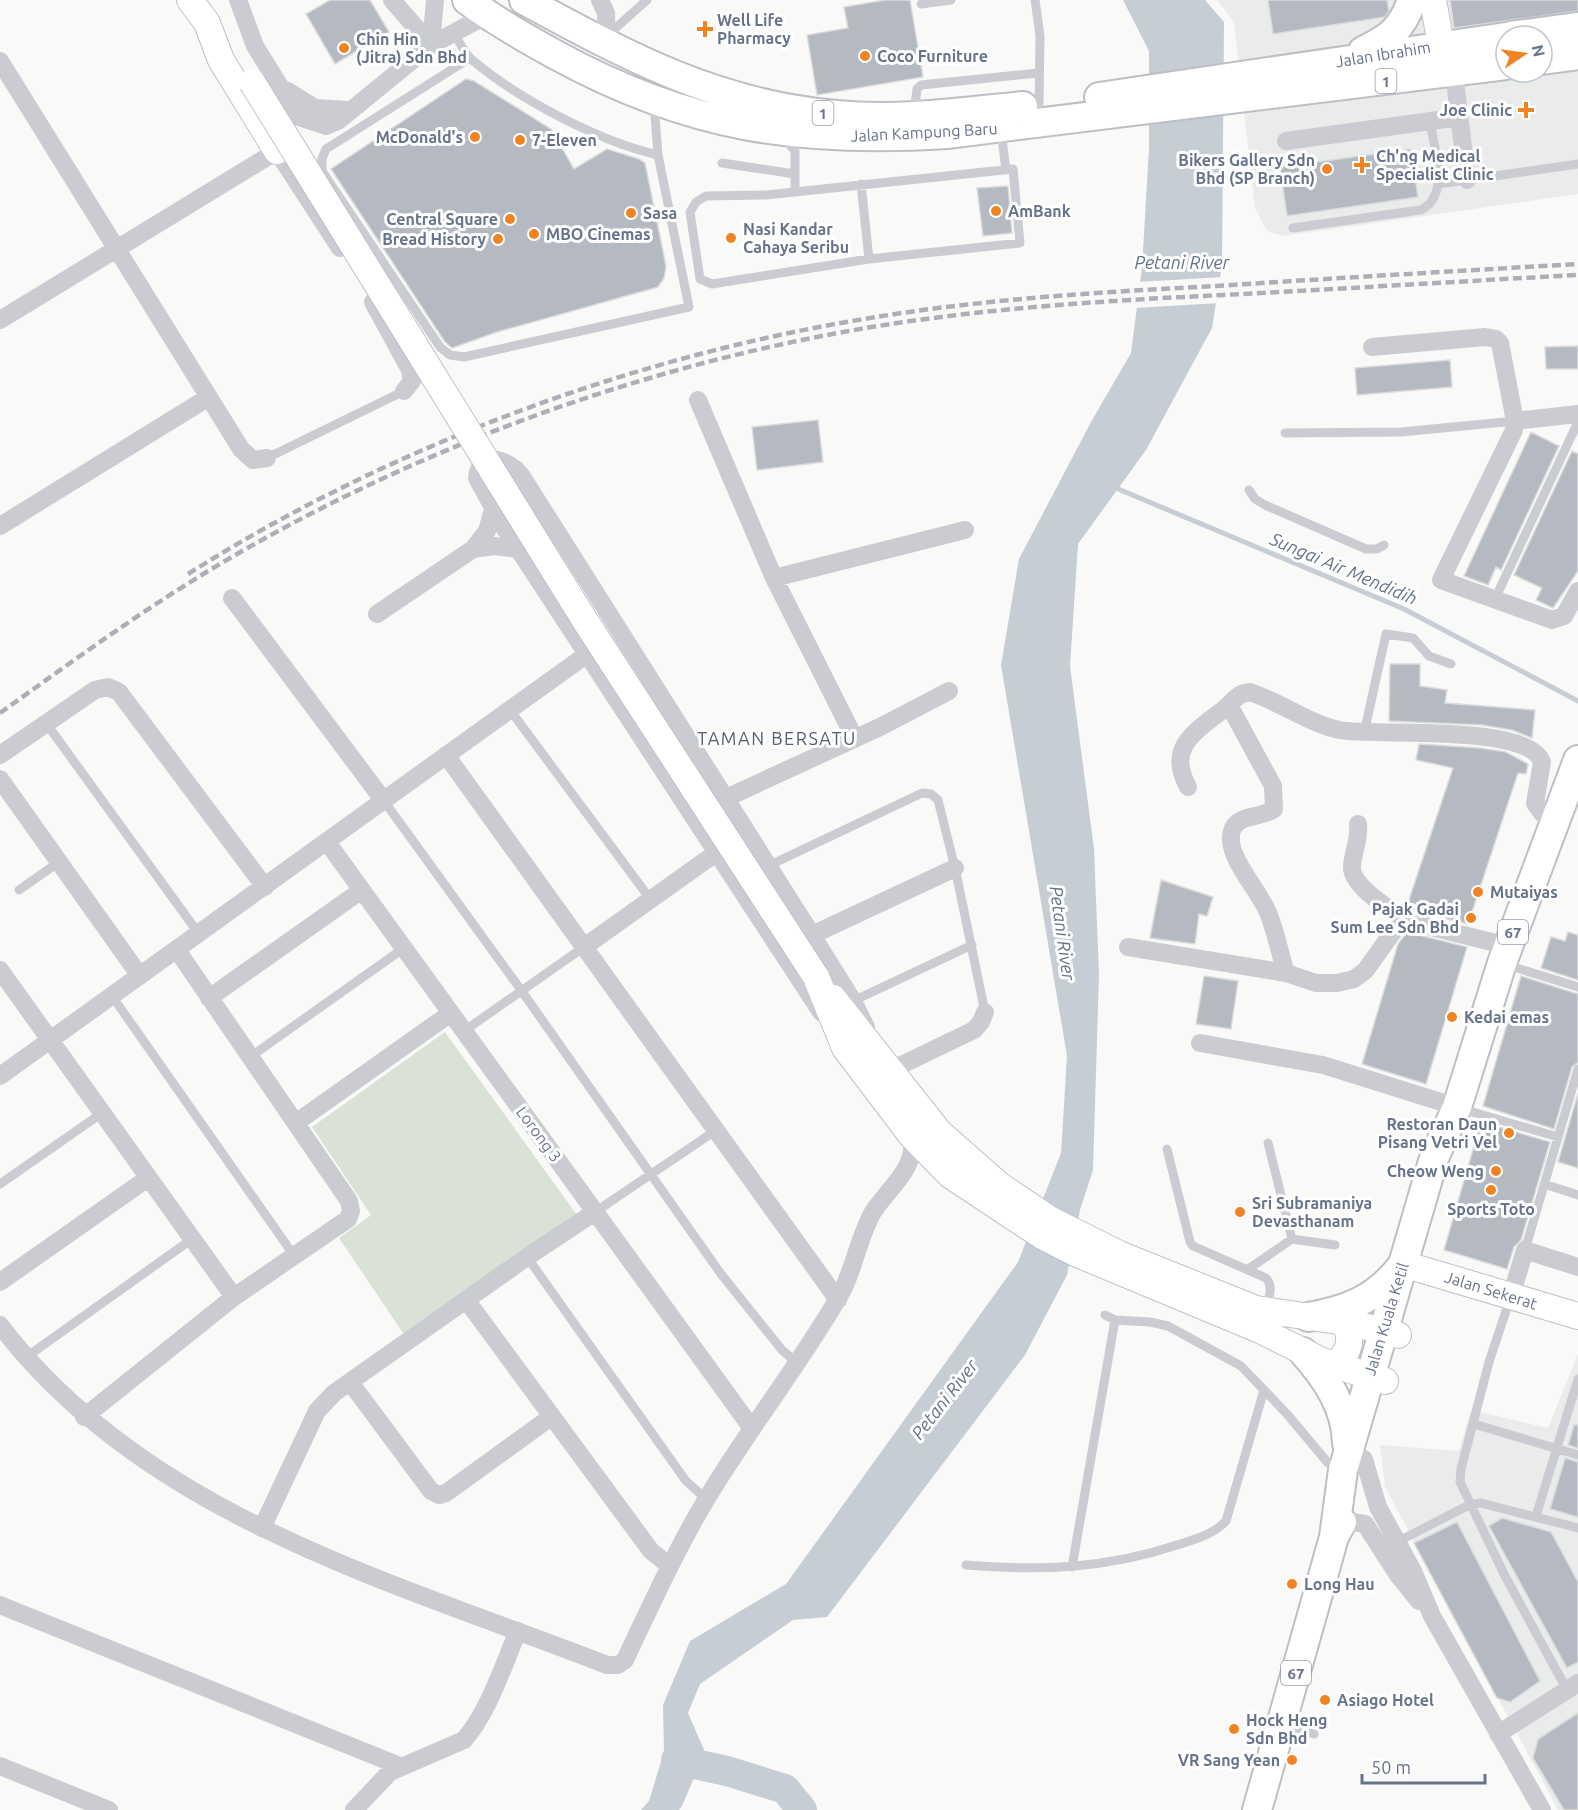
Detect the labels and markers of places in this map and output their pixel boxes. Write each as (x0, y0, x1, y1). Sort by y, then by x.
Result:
place label: Well Life Pharmacy (717, 11, 791, 47)
marker: Well Life Pharmacy (698, 22, 712, 36)
place label: Chin Hin (Jitra) Sdn Bhd (356, 30, 467, 67)
marker: Chin Hin (Jitra) Sdn Bhd (337, 41, 351, 55)
place label: Coco Furniture (877, 47, 988, 65)
marker: Coco Furniture (858, 49, 872, 63)
place label: Joe Clinic (1440, 101, 1512, 119)
marker: Joe Clinic (1517, 101, 1535, 119)
place label: McDonald's (376, 128, 463, 146)
marker: McDonald's (468, 130, 482, 144)
place label: 7-Eleven (532, 131, 597, 149)
marker: 7-Eleven (513, 133, 527, 147)
place label: Ch'ng Medical Specialist Clinic (1376, 147, 1494, 183)
place label: Bikers Gallery Sdn Bhd (SP Branch) (1178, 151, 1315, 188)
marker: Ch'ng Medical Specialist Clinic (1353, 156, 1371, 174)
marker: Bikers Gallery Sdn Bhd (SP Branch) (1320, 162, 1334, 176)
place label: AmBank (1008, 202, 1071, 220)
place label: Sasa (643, 204, 677, 222)
marker: AmBank (989, 204, 1003, 218)
marker: Sasa (624, 206, 638, 220)
place label: Central Square (386, 210, 498, 228)
marker: Central Square (503, 212, 517, 226)
place label: Nasi Kandar Cahaya Seribu (743, 220, 849, 256)
place label: MBO Cinemas (546, 225, 651, 243)
marker: MBO Cinemas (527, 227, 541, 241)
place label: Bread History (382, 230, 486, 248)
marker: Nasi Kandar Cahaya Seribu (724, 231, 738, 245)
marker: Bread History (491, 232, 505, 246)
place label: Mutaiyas (1490, 883, 1558, 901)
marker: Mutaiyas (1471, 885, 1485, 899)
place label: Pajak Gadai Sum Lee Sdn Bhd (1331, 900, 1459, 936)
marker: Pajak Gadai Sum Lee Sdn Bhd (1464, 911, 1478, 925)
place label: Kedai emas (1464, 1008, 1549, 1026)
marker: Kedai emas (1445, 1010, 1459, 1024)
place label: Restoran Daun Pisang Vetri Vel (1378, 1115, 1497, 1151)
marker: Restoran Daun Pisang Vetri Vel (1502, 1126, 1516, 1140)
place label: Cheow Weng (1387, 1162, 1484, 1180)
marker: Cheow Weng (1489, 1164, 1503, 1178)
marker: Sports Toto (1484, 1183, 1498, 1197)
place label: Sri Subramaniya Devasthanam (1252, 1194, 1372, 1230)
place label: Sports Toto (1447, 1200, 1535, 1218)
marker: Sri Subramaniya Devasthanam (1233, 1205, 1247, 1219)
place label: Long Hau (1304, 1575, 1375, 1593)
marker: Long Hau (1285, 1577, 1299, 1591)
place label: Asiago Hotel (1337, 1691, 1434, 1709)
marker: Asiago Hotel (1318, 1693, 1332, 1707)
place label: Hock Heng Sdn Bhd (1246, 1711, 1327, 1747)
marker: Hock Heng Sdn Bhd (1227, 1722, 1241, 1736)
place label: VR Sang Yean (1178, 1751, 1280, 1769)
marker: VR Sang Yean (1285, 1753, 1299, 1767)

